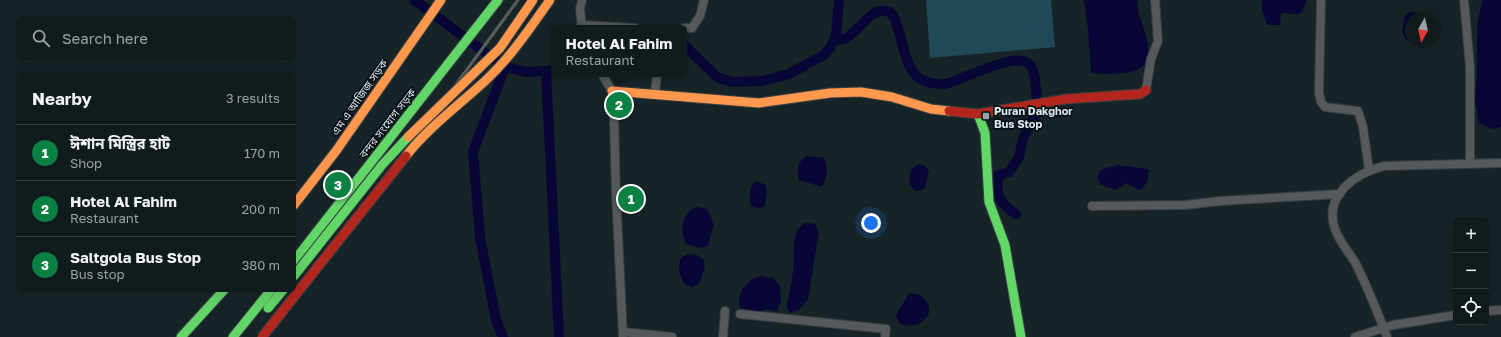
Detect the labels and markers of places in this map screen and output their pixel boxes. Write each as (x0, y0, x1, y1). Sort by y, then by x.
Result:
pin: 2 (606, 90, 632, 120)
place label: Puran Dakghor Bus Stop (994, 104, 1073, 130)
marker: Puran Dakghor Bus Stop (981, 111, 991, 121)
pin: 3 (325, 170, 351, 200)
pin: 1 (618, 184, 644, 214)

